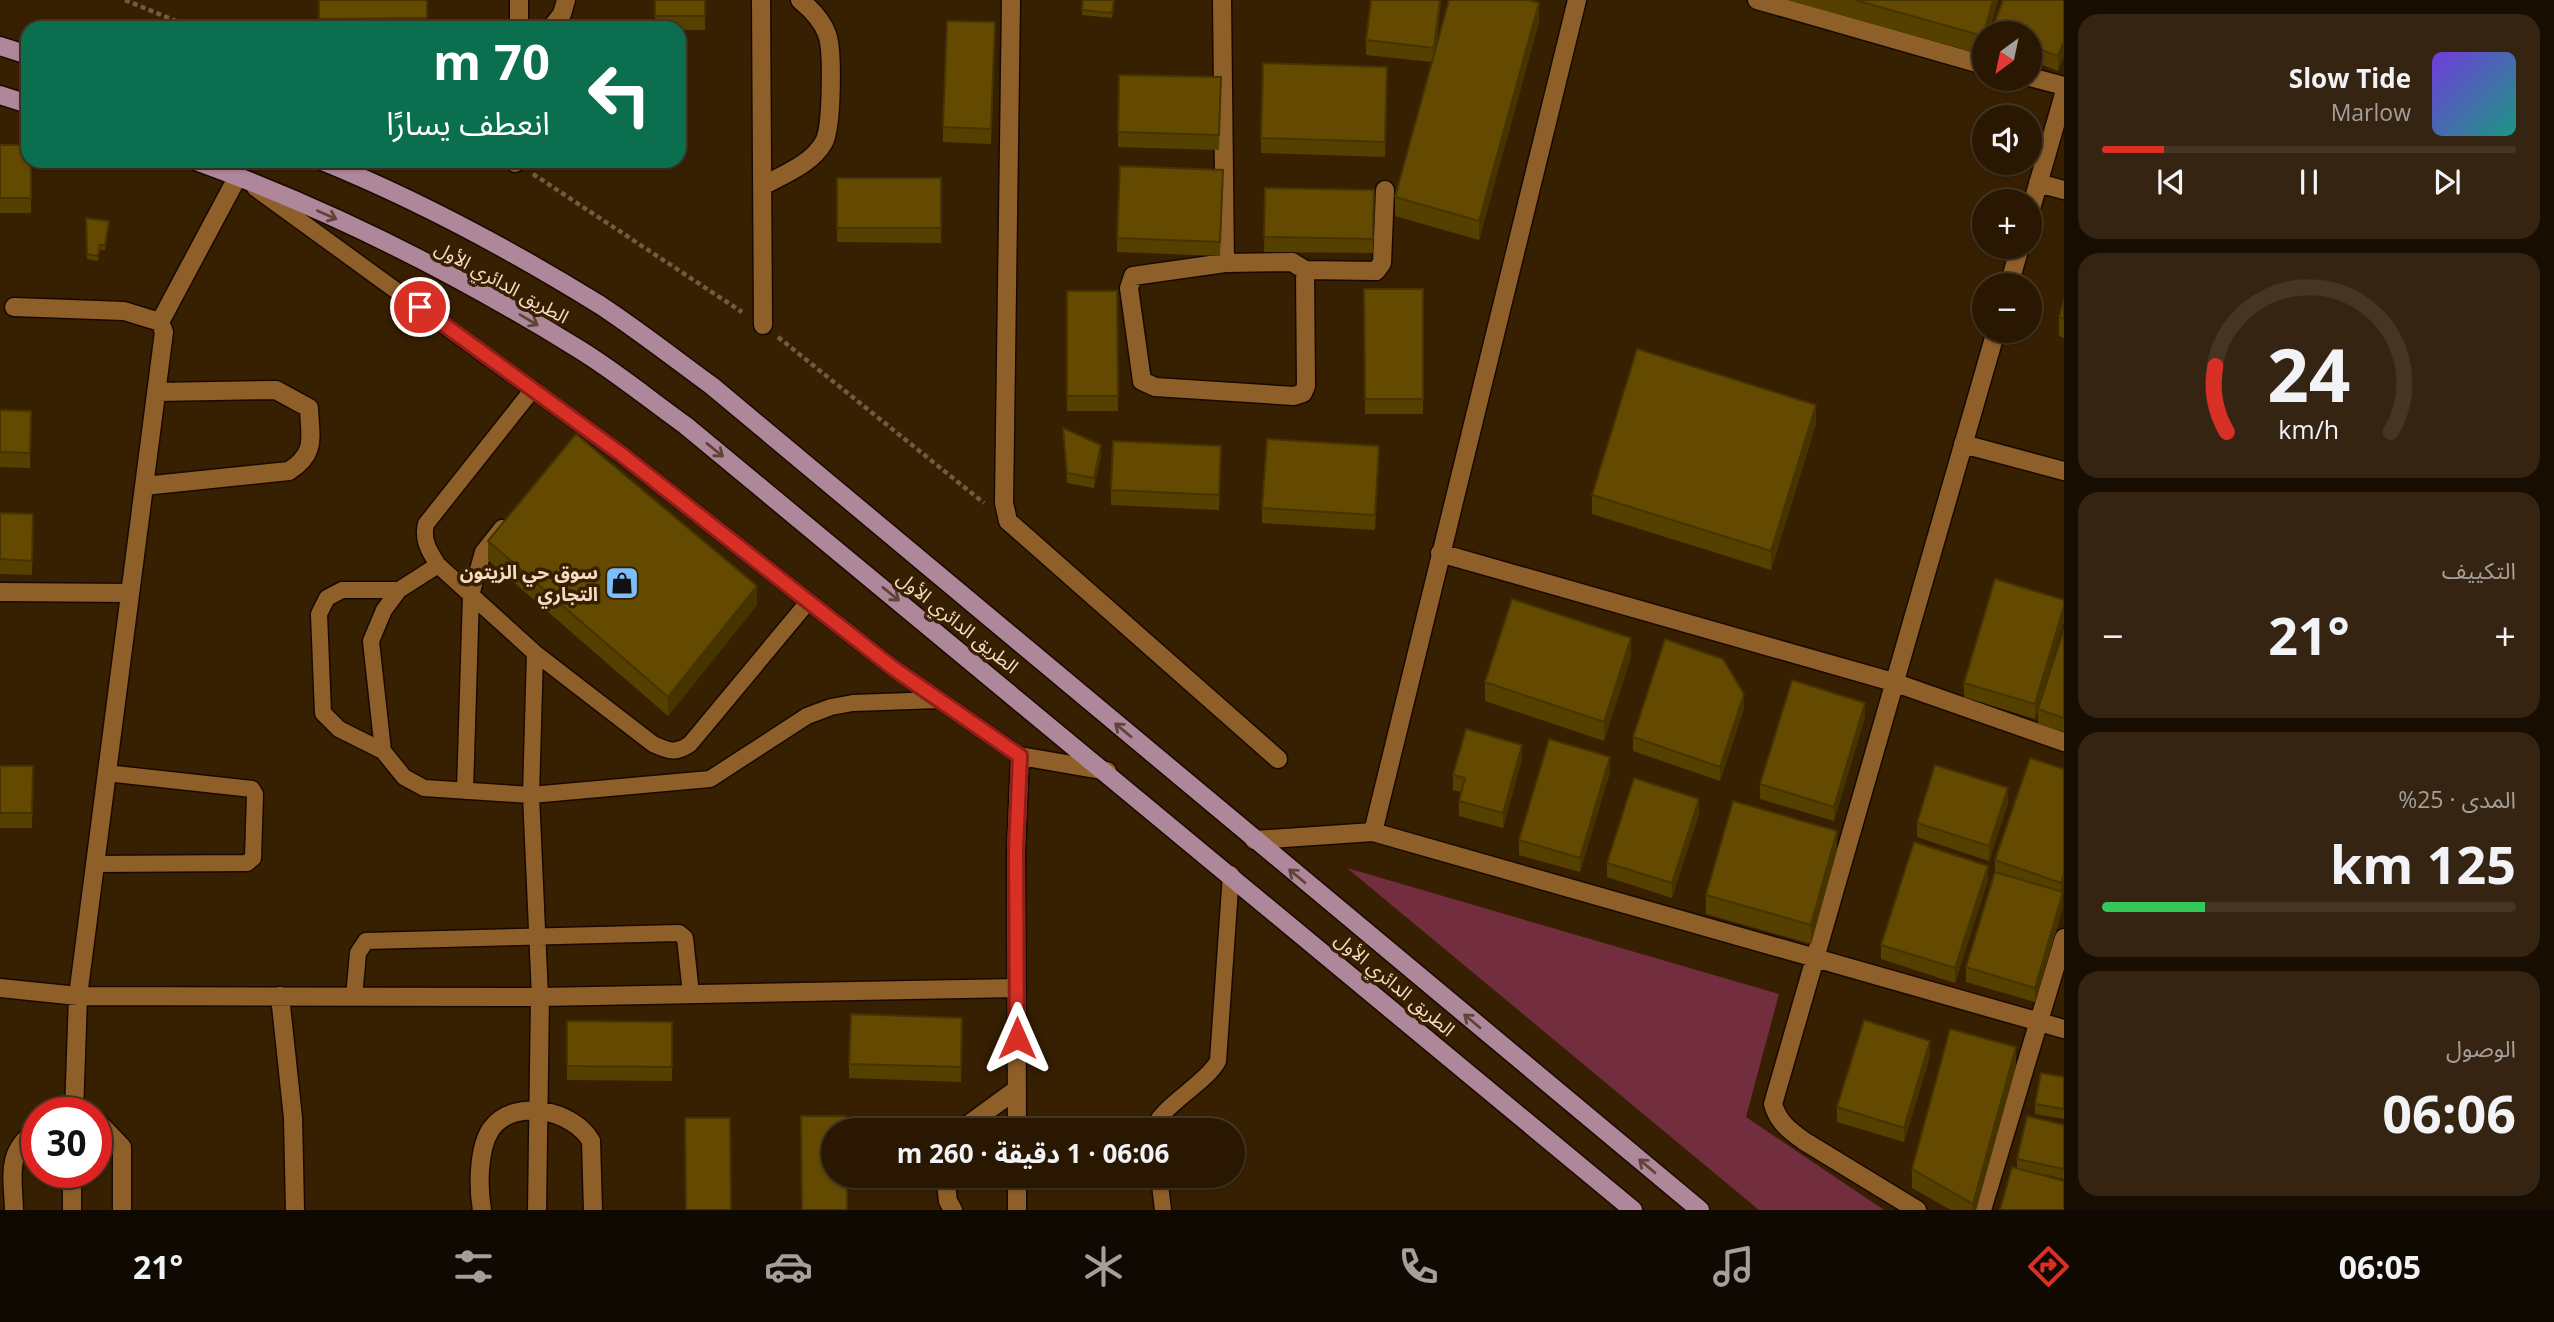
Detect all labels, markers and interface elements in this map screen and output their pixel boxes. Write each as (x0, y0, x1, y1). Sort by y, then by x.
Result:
north arrow (1972, 21, 2042, 91)
map controls (1972, 21, 2042, 343)
text: 70 m (433, 28, 550, 94)
icon: left (574, 49, 665, 140)
text: Slow Tide (2289, 60, 2411, 96)
text: Marlow (2331, 96, 2411, 128)
text: انعطف يسارًا (386, 101, 550, 144)
button: sound (1972, 105, 2042, 175)
icon: previous (2152, 163, 2190, 201)
icon: pause (2290, 163, 2328, 201)
icon: next (2428, 163, 2466, 201)
button: + (1972, 189, 2042, 259)
one-way arrow (316, 209, 337, 222)
street label: الطريق الدائري الأول (429, 234, 574, 332)
button: − (1972, 273, 2042, 343)
pin (390, 277, 450, 337)
icon: arrive (401, 288, 439, 326)
one-way arrow (519, 313, 539, 327)
text: 24 (2267, 324, 2351, 423)
text: km/h (2279, 412, 2339, 446)
one-way arrow (706, 442, 724, 458)
text: التكييف (2442, 554, 2516, 586)
place label: سوق حي الزيتون التجاري (460, 559, 598, 609)
shop icon: سوق حي الزيتون التجاري (603, 564, 641, 602)
street label: الطريق الدائري الأول (890, 565, 1024, 681)
one-way arrow (882, 586, 900, 602)
text: 21° (2268, 599, 2350, 670)
text: − (2102, 609, 2124, 661)
text: + (2494, 609, 2516, 661)
one-way arrow (1114, 722, 1132, 738)
text: المدى · 25% (2398, 783, 2516, 815)
text: 125 km (2330, 828, 2516, 899)
one-way arrow (1288, 868, 1306, 884)
street label: الطريق الدائري الأول (1328, 926, 1461, 1044)
position arrow (980, 1001, 1054, 1075)
one-way arrow (1464, 1013, 1482, 1029)
text: الوصول (2446, 1032, 2516, 1064)
text: 06:06 (2382, 1077, 2516, 1148)
speed limit sign: 30 (21, 1097, 112, 1188)
text: 06:06 · 1 دقيقة · 260 m (897, 1135, 1169, 1171)
one-way arrow (1639, 1159, 1657, 1174)
icon: filters (449, 1242, 498, 1291)
icon: car (764, 1242, 813, 1291)
icon: climate (1079, 1242, 1128, 1291)
icon: phone (1394, 1242, 1443, 1291)
icon: music (1709, 1242, 1758, 1291)
icon: directions (2024, 1242, 2073, 1291)
text: 21° (133, 1245, 183, 1288)
text: 06:05 (2339, 1245, 2421, 1288)

